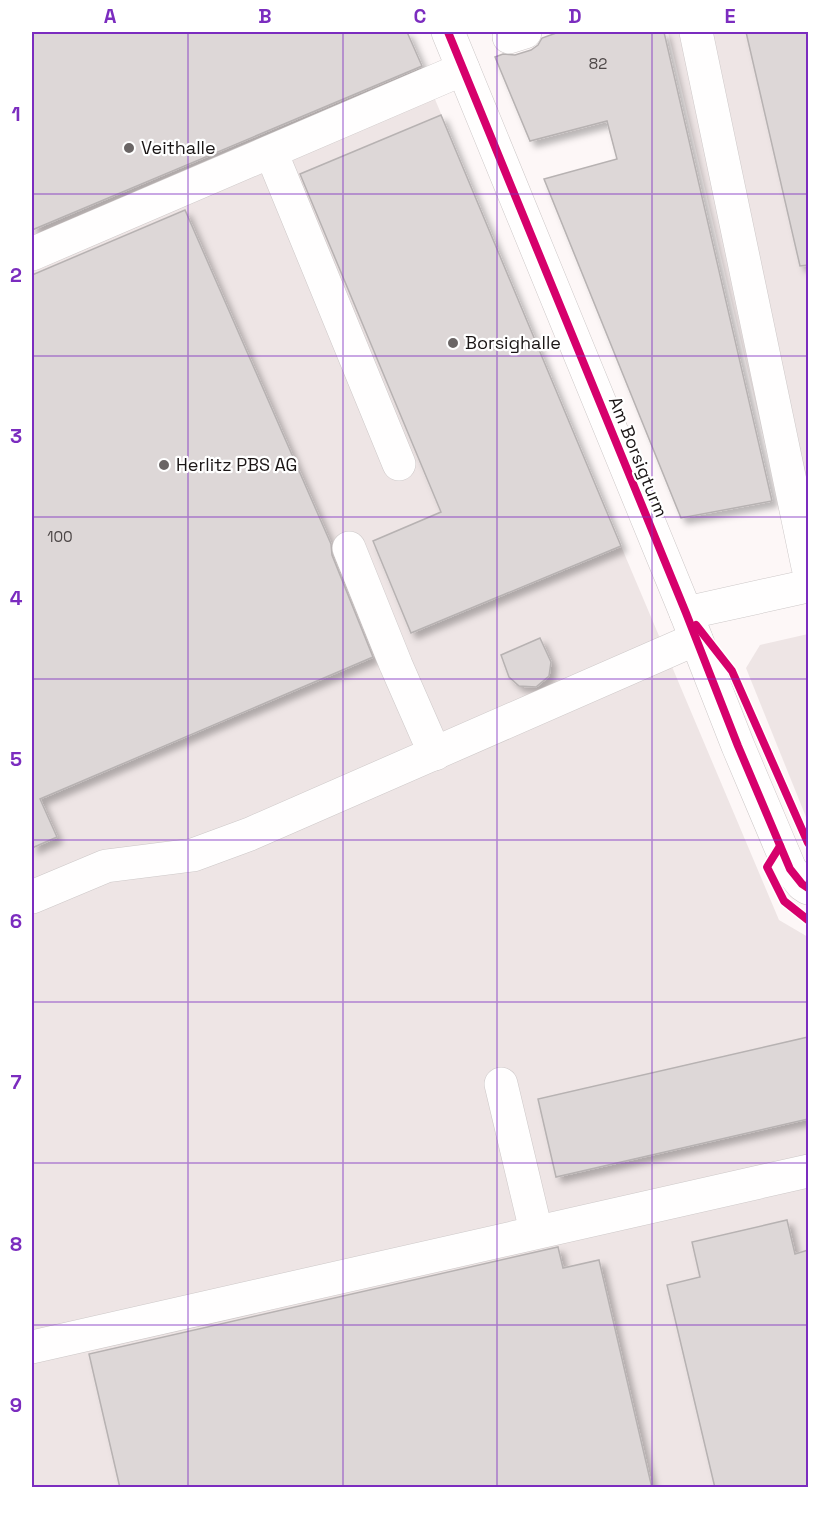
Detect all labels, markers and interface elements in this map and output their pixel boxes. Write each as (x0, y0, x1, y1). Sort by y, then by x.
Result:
text: A (104, 3, 117, 29)
text: B (258, 3, 272, 29)
text: C (414, 3, 427, 29)
text: D (568, 3, 582, 29)
text: E (724, 3, 736, 29)
house number: 82 (589, 54, 607, 73)
text: 1 (11, 101, 21, 127)
place label: Veithalle (141, 136, 216, 159)
marker: Veithalle (122, 141, 136, 155)
text: 2 (10, 262, 22, 288)
place label: Borsighalle (465, 331, 561, 354)
marker: Borsighalle (446, 336, 460, 350)
street label: Am Borsigturm (604, 393, 673, 521)
text: 3 (10, 423, 22, 449)
place label: Herlitz PBS AG (176, 453, 297, 476)
marker: Herlitz PBS AG (157, 458, 171, 472)
house number: 100 (47, 527, 73, 546)
text: 4 (10, 585, 23, 611)
text: 5 (10, 746, 22, 772)
text: 6 (10, 908, 22, 934)
text: 7 (10, 1069, 22, 1095)
text: 8 (10, 1231, 22, 1257)
text: 9 (10, 1392, 22, 1418)

